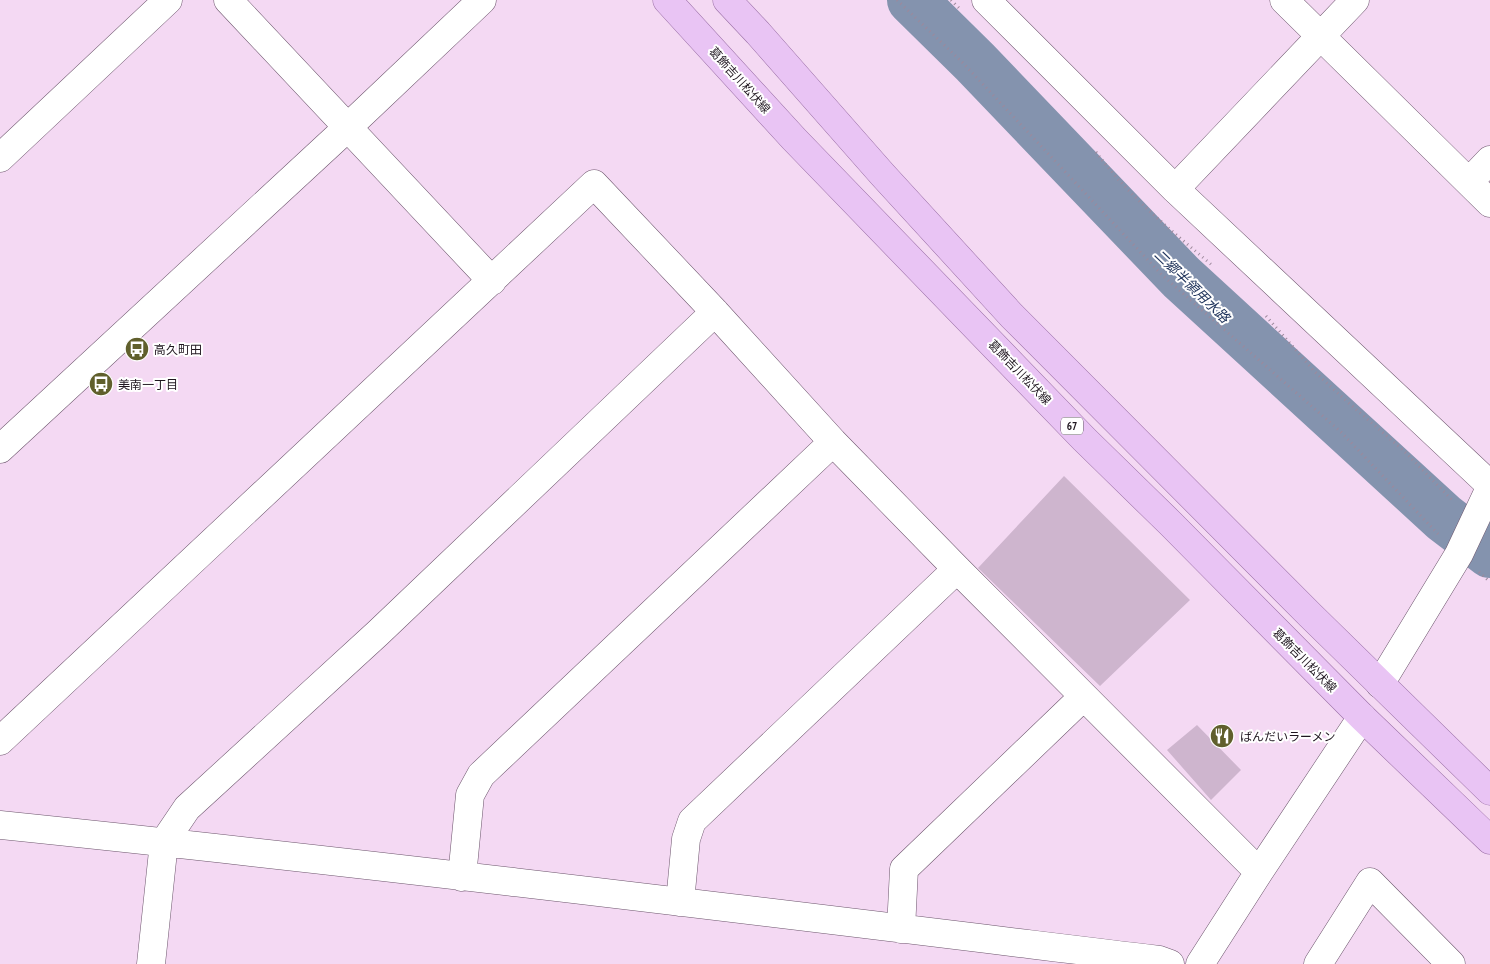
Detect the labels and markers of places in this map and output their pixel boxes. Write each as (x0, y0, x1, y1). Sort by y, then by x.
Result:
bus stop icon: 高久町田 (124, 336, 150, 362)
place label: 高久町田 (154, 342, 202, 357)
bus stop icon: 美南一丁目 (88, 371, 114, 397)
place label: 美南一丁目 (118, 377, 178, 392)
restaurant icon: ばんだいラーメン (1209, 723, 1235, 749)
place label: ばんだいラーメン (1240, 729, 1336, 744)

